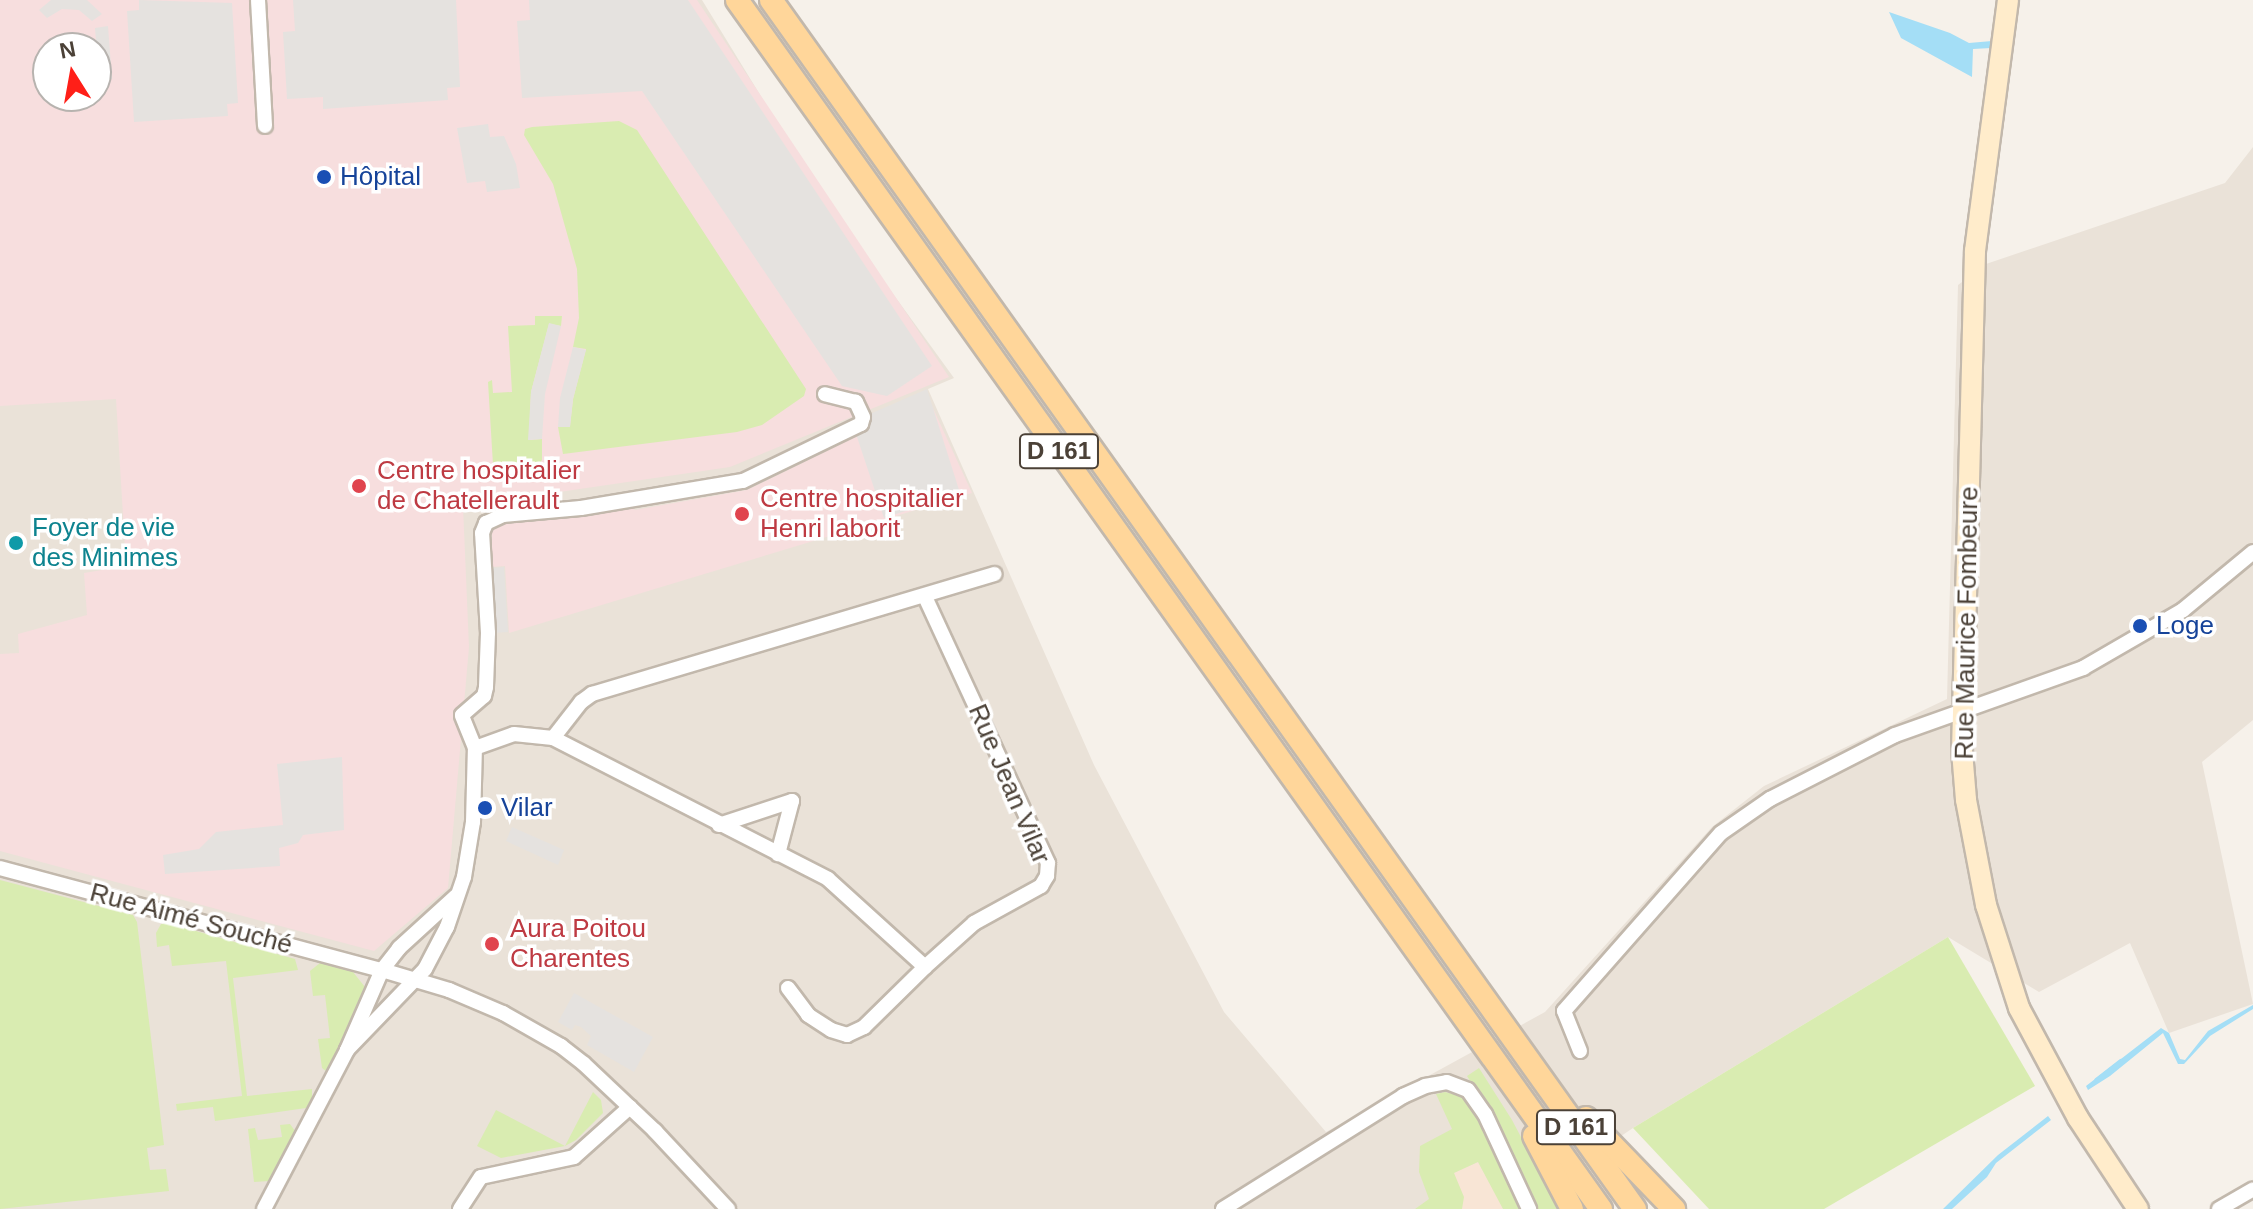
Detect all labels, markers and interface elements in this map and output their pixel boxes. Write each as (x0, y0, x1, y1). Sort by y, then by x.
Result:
north arrow (32, 32, 112, 112)
text: N (58, 36, 78, 64)
place label: Hôpital (340, 161, 421, 193)
marker: Hôpital (315, 168, 333, 186)
road number: D 161 (1017, 431, 1101, 471)
place label: Centre hospitalier de Chatellerault (377, 455, 581, 516)
marker: Centre hospitalier de Chatellerault (348, 475, 370, 497)
place label: Centre hospitalier Henri laborit (760, 483, 964, 544)
street label: Rue Maurice Fombeure (1949, 486, 1985, 760)
marker: Centre hospitalier Henri laborit (731, 503, 753, 525)
place label: Foyer de vie des Minimes (32, 512, 178, 574)
marker: Foyer de vie des Minimes (7, 534, 25, 552)
place label: Loge (2156, 610, 2214, 642)
marker: Loge (2131, 617, 2149, 635)
street label: Rue Jean Vilar (961, 700, 1057, 868)
place label: Vilar (501, 792, 553, 824)
marker: Vilar (476, 799, 494, 817)
street label: Rue Aimé Souché (86, 877, 296, 961)
place label: Aura Poitou Charentes (510, 913, 646, 974)
marker: Aura Poitou Charentes (481, 933, 503, 955)
road number: D 161 (1534, 1107, 1618, 1147)

